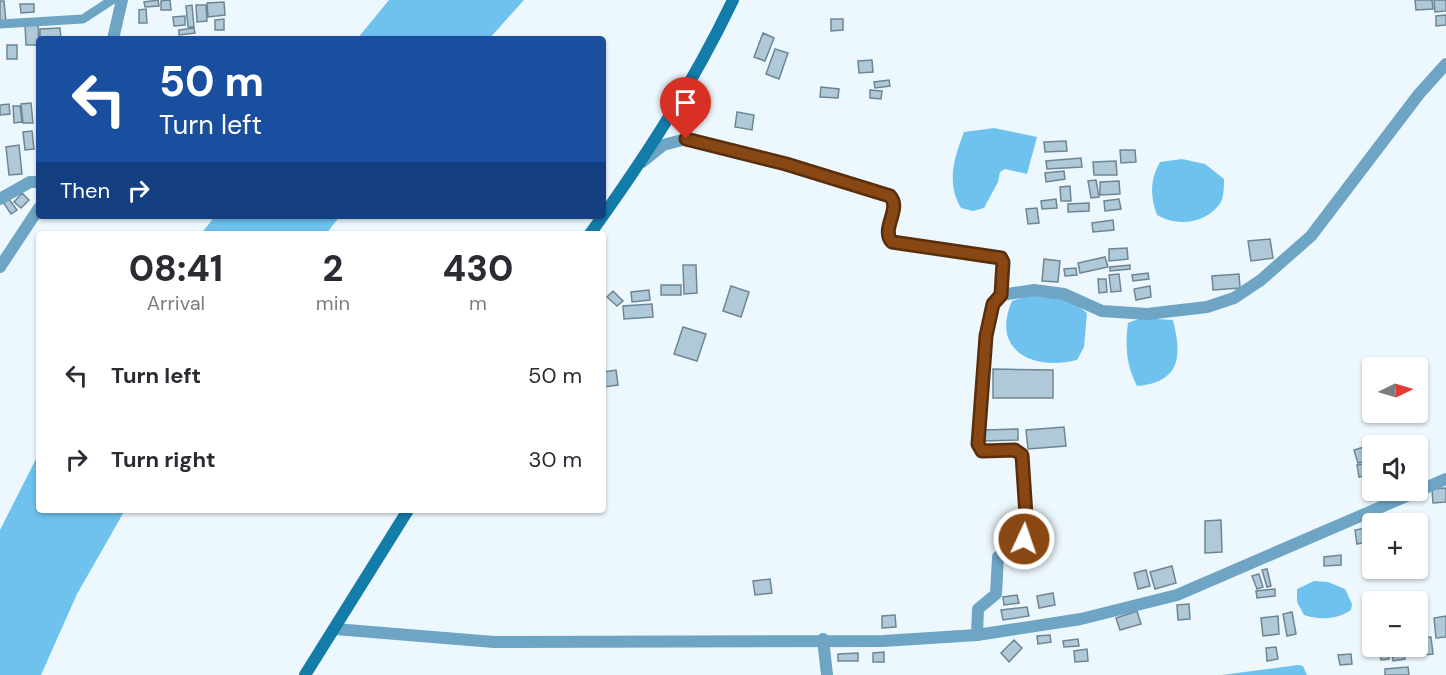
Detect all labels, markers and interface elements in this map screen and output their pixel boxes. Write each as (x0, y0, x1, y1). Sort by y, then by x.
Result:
text: 50 m (159, 54, 264, 109)
icon: left (60, 60, 138, 138)
pin (660, 77, 711, 139)
icon: arrive (669, 86, 702, 119)
text: Turn left (159, 107, 262, 142)
icon: right (122, 174, 155, 207)
text: Then (60, 176, 110, 205)
text: 08:41 (129, 245, 223, 292)
text: 2 (322, 245, 343, 292)
text: 430 (443, 245, 513, 292)
text: Arrival (147, 290, 205, 316)
text: min (316, 290, 350, 316)
text: m (469, 290, 487, 316)
north arrow (1362, 357, 1428, 423)
map controls (1362, 357, 1428, 657)
icon: left (60, 359, 93, 392)
text: Turn left (111, 361, 201, 390)
text: 50 m (528, 361, 582, 390)
button: sound (1362, 435, 1428, 501)
icon: right (60, 443, 93, 476)
text: Turn right (111, 445, 216, 474)
text: 30 m (528, 445, 582, 474)
position arrow (992, 507, 1056, 571)
button: + (1362, 513, 1428, 579)
button: − (1362, 591, 1428, 657)

